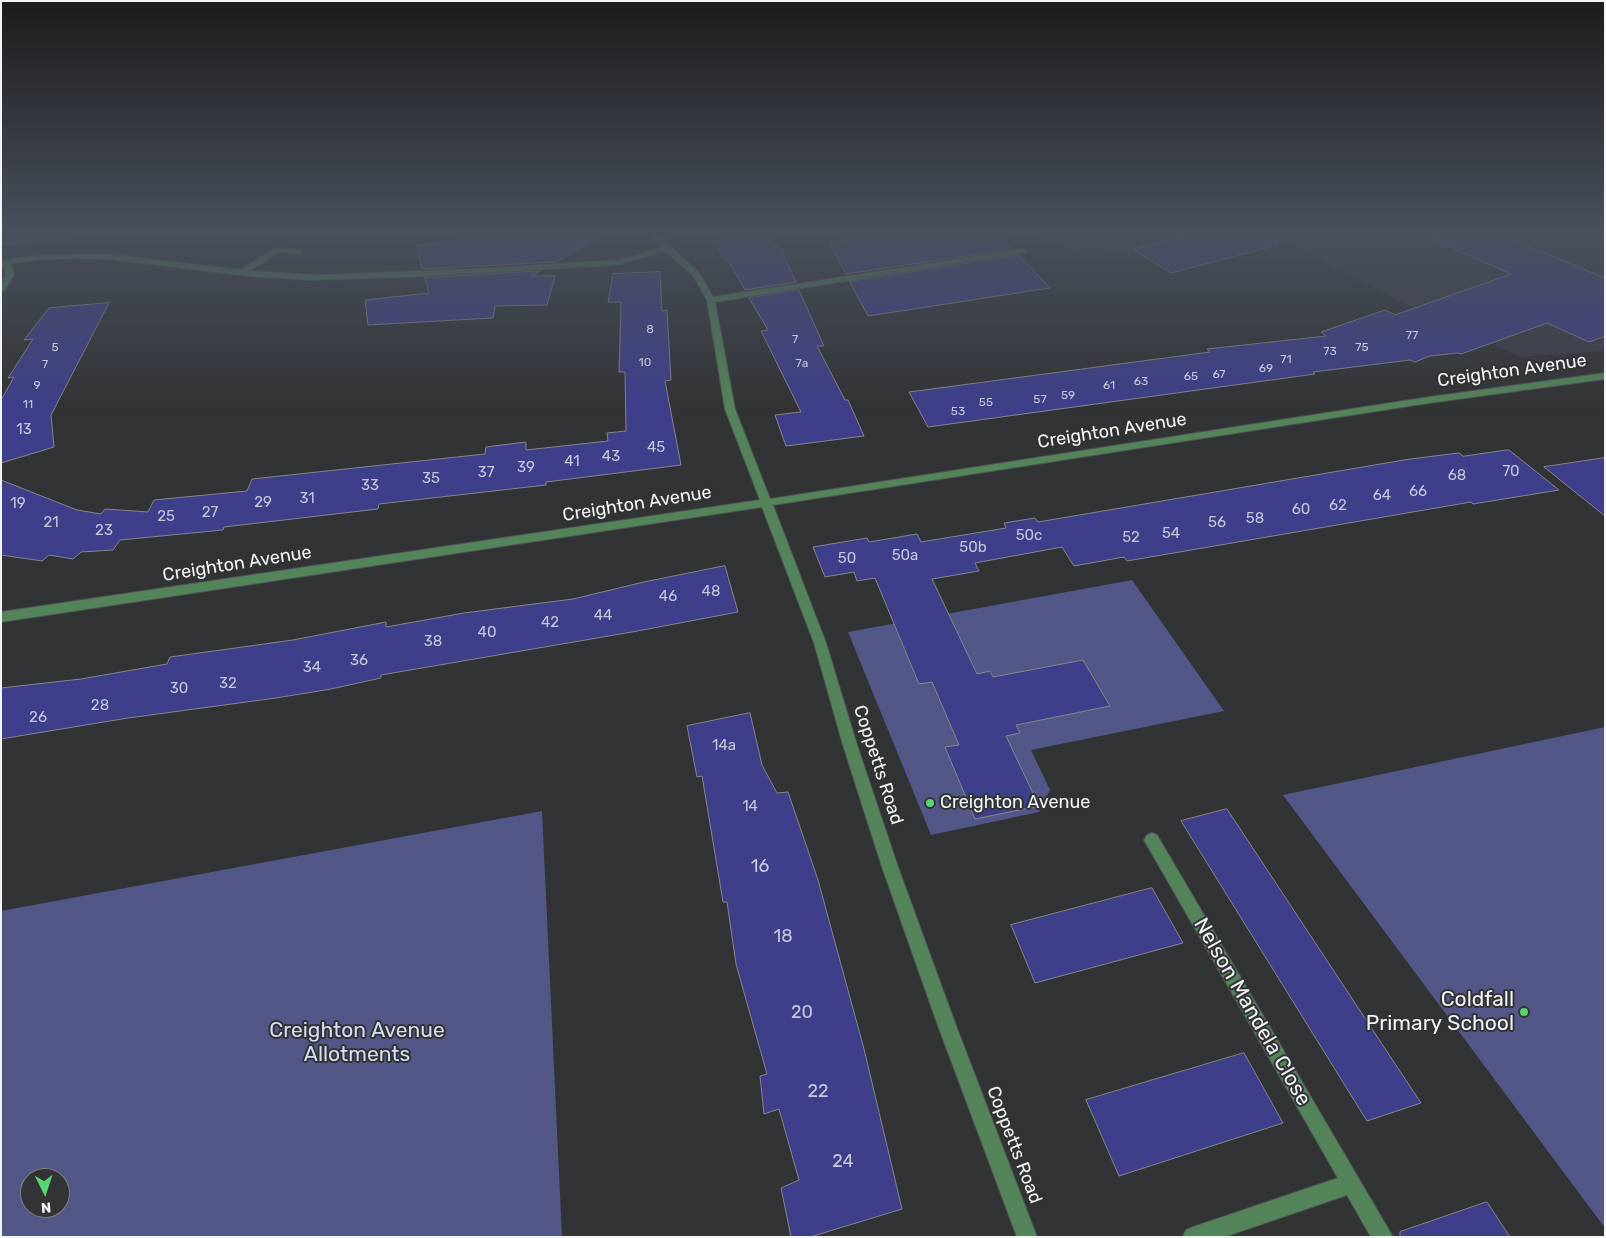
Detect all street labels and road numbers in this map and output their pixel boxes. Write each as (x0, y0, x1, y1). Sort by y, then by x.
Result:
street label: Creighton Avenue (1436, 350, 1588, 392)
street label: Creighton Avenue (1036, 409, 1188, 453)
street label: Creighton Avenue (561, 482, 713, 526)
street label: Creighton Avenue (161, 542, 313, 586)
street label: Coppetts Road (849, 703, 907, 827)
street label: Nelson Mandela Close (1188, 914, 1316, 1110)
street label: Coppetts Road (982, 1083, 1046, 1207)

